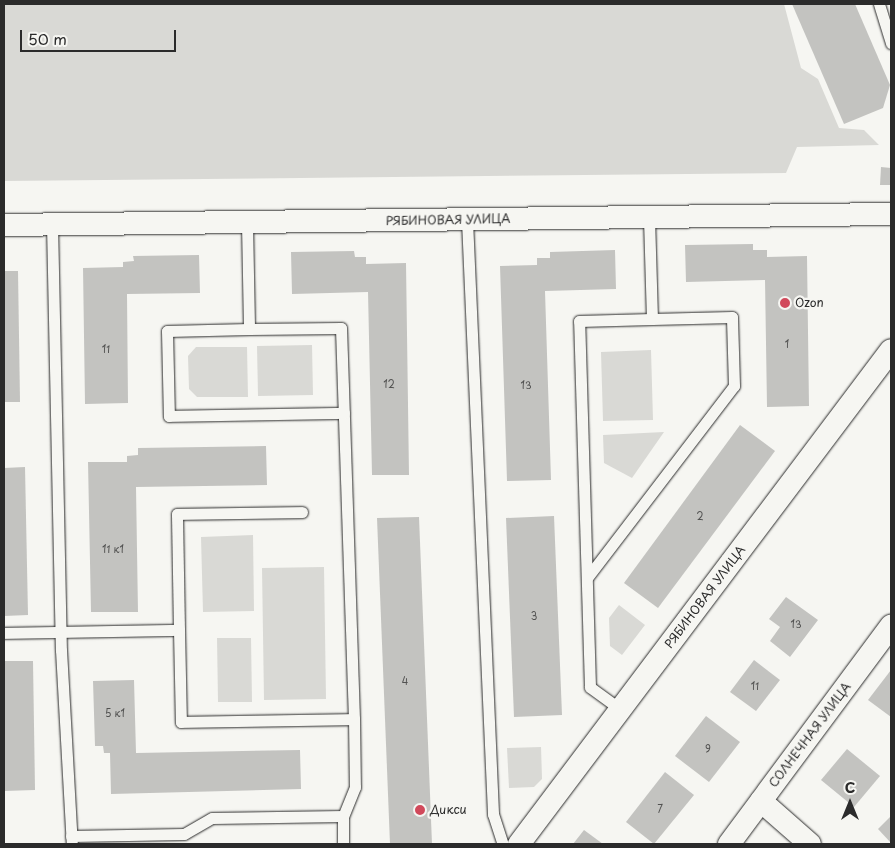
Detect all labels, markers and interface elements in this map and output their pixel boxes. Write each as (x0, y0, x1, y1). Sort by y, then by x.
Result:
scale bar (22, 20, 179, 52)
text: 50 m (28, 27, 67, 50)
street label: РЯБИНОВАЯ УЛИЦА (386, 212, 510, 228)
place label: Ozon (795, 296, 824, 310)
marker: Ozon (779, 297, 791, 309)
house number: 1 (785, 338, 789, 350)
house number: 11 (102, 343, 110, 355)
house number: 12 (383, 378, 395, 390)
house number: 13 (520, 379, 532, 391)
house number: 2 (696, 510, 704, 522)
house number: 11 к1 (102, 543, 124, 555)
street label: РЯБИНОВАЯ УЛИЦА (662, 543, 748, 651)
house number: 3 (531, 610, 537, 622)
house number: 13 (790, 618, 802, 630)
house number: 4 (402, 675, 408, 687)
house number: 11 (751, 680, 759, 692)
street label: СОЛНЕЧНАЯ УЛИЦА (766, 680, 854, 790)
house number: 5 к1 (105, 707, 125, 719)
house number: 9 (705, 743, 711, 755)
north arrow (825, 778, 875, 828)
place label: Дикси (430, 803, 467, 817)
house number: 7 (657, 803, 663, 815)
marker: Дикси (414, 804, 426, 816)

